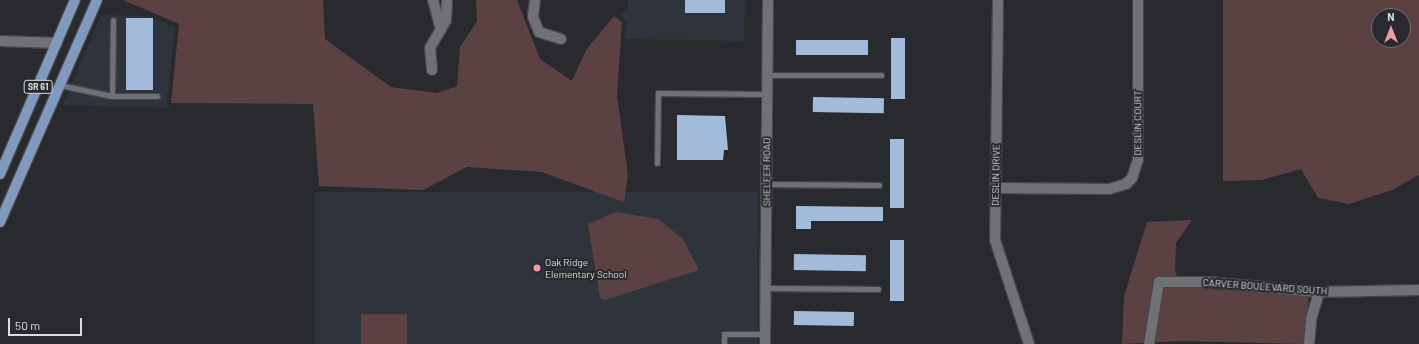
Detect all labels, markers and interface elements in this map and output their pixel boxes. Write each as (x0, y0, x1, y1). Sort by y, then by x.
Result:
north arrow (1371, 8, 1411, 48)
text: N (1387, 10, 1395, 23)
road number: SR 61 (23, 80, 53, 94)
street label: DESLIN COURT (1132, 90, 1144, 156)
street label: SHELFER ROAD (761, 138, 773, 206)
street label: DESLIN DRIVE (989, 144, 1003, 206)
place label: Oak Ridge Elementary School (545, 256, 626, 280)
marker: Oak Ridge Elementary School (532, 263, 542, 273)
street label: CARVER BOULEVARD SOUTH (1202, 277, 1328, 297)
scale bar (10, 310, 84, 336)
text: 50 m (15, 318, 40, 332)

